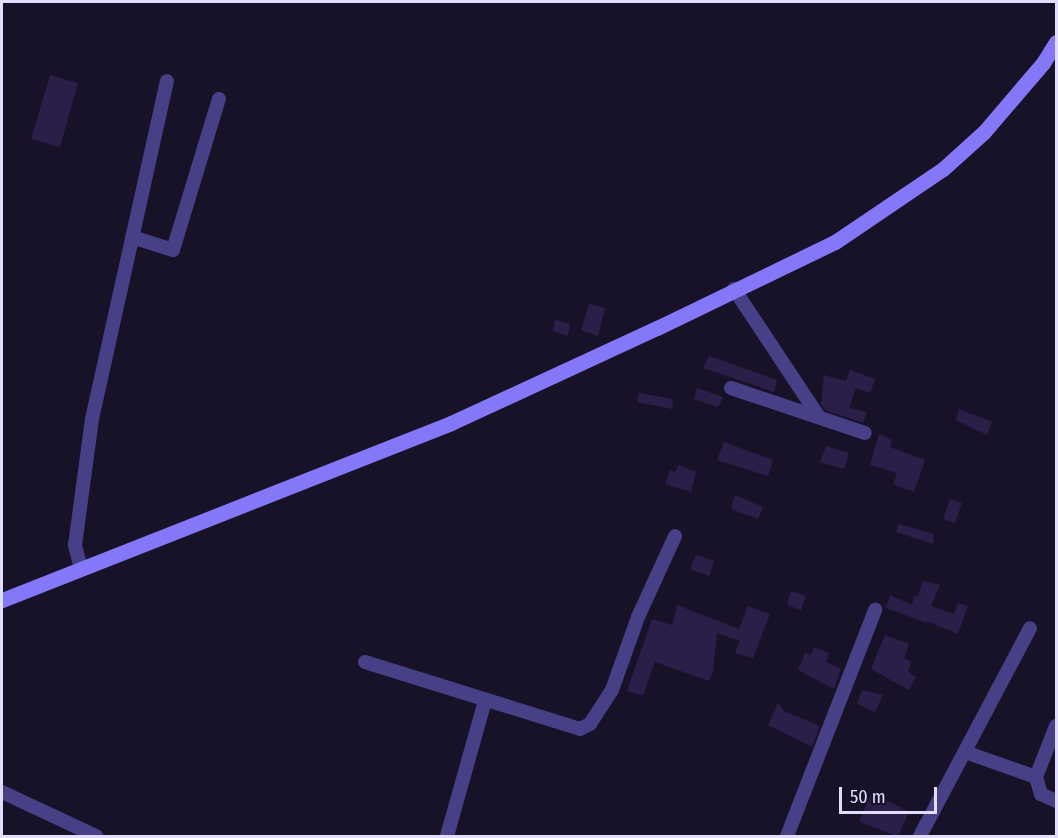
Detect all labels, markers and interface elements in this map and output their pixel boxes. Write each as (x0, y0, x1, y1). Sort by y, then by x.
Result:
scale bar (842, 775, 940, 813)
text: 50 m (850, 786, 886, 808)

